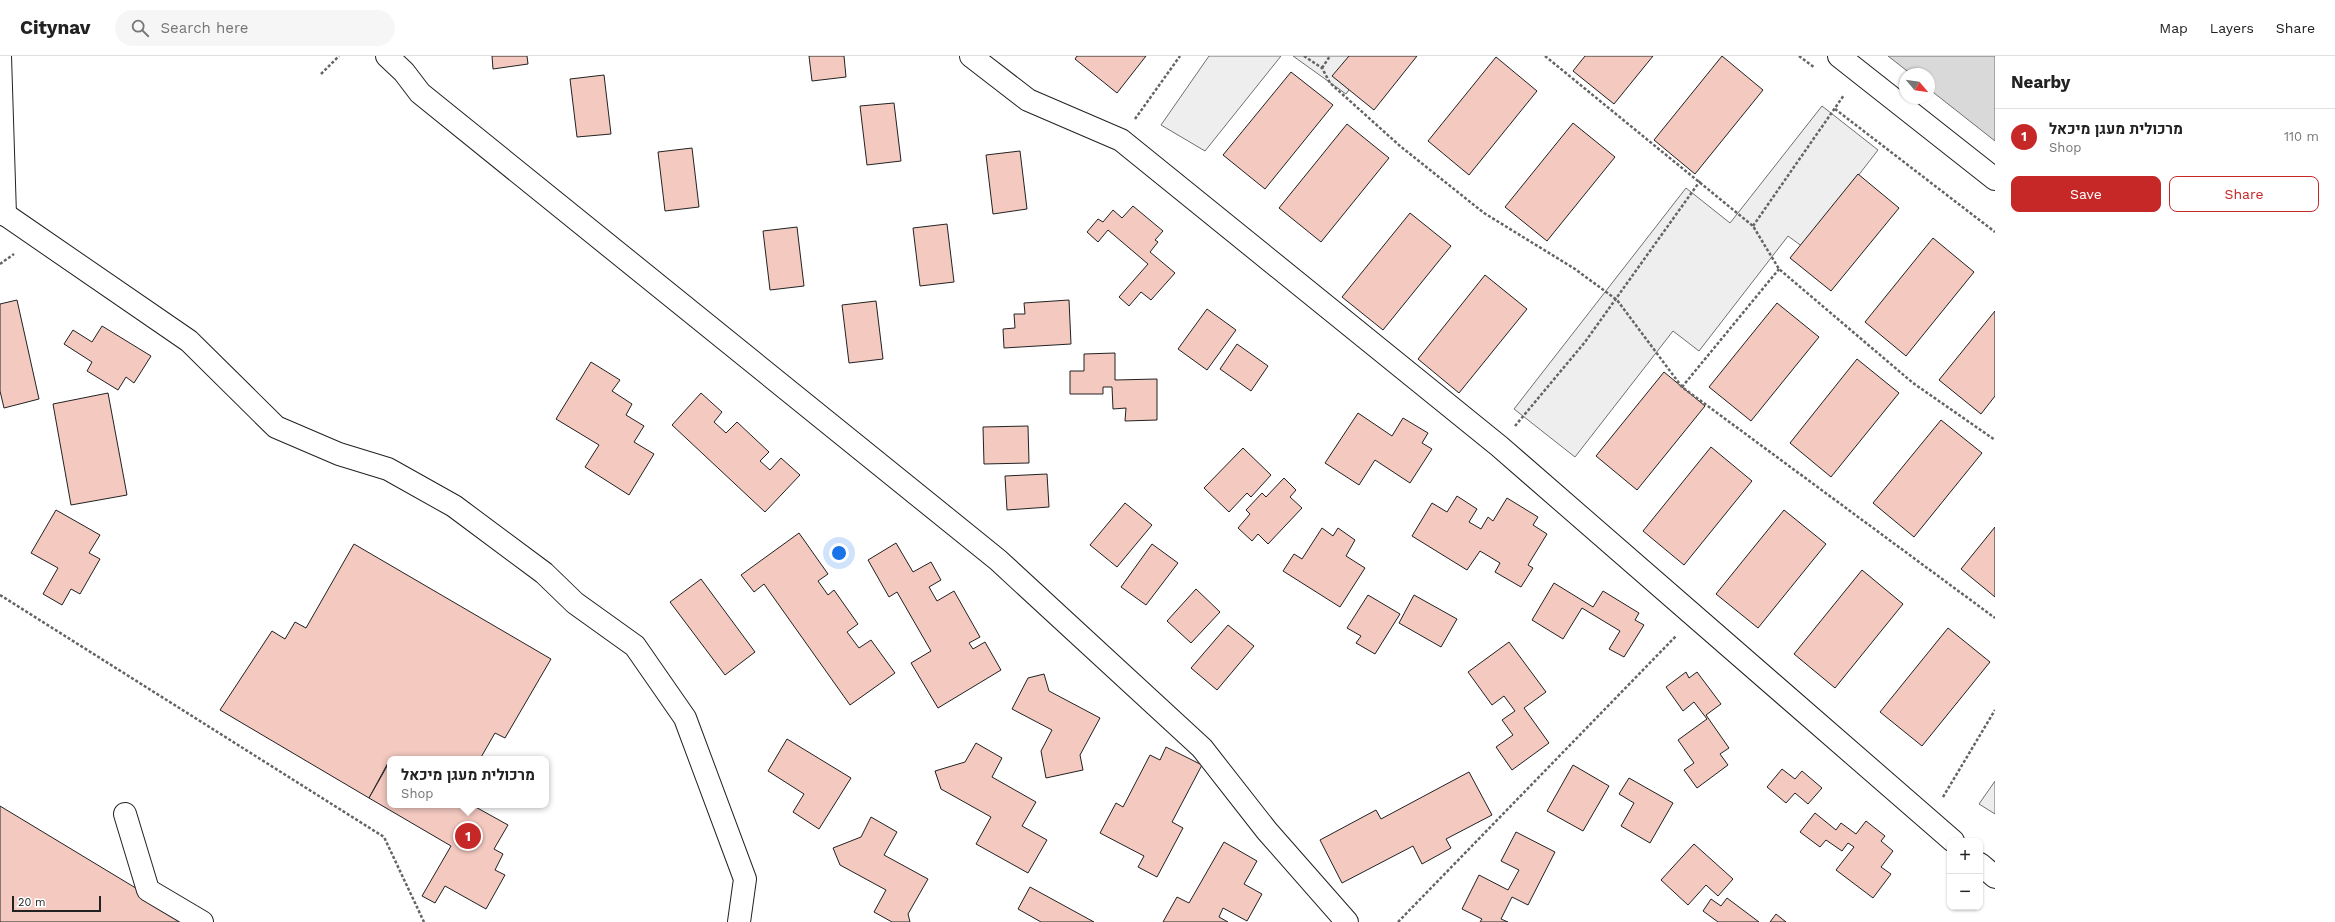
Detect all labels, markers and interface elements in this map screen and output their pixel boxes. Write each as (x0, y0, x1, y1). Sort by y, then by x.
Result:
search box (115, 10, 395, 46)
text: Citynav (20, 16, 91, 39)
icon: search (129, 17, 151, 39)
text: Search here (161, 19, 248, 37)
text: Map (2159, 20, 2188, 36)
text: Layers (2210, 20, 2254, 36)
text: Share (2276, 20, 2315, 36)
north arrow (1899, 68, 1935, 104)
text: Nearby (2011, 72, 2070, 92)
text: מרכולית מעגן מיכאל (2049, 120, 2183, 138)
text: 1 (2021, 129, 2027, 144)
text: 110 m (2284, 129, 2319, 144)
text: Shop (2049, 140, 2081, 155)
button: Save (2011, 176, 2161, 212)
button: Share (2169, 176, 2319, 212)
your location (829, 543, 849, 563)
popup (387, 756, 549, 808)
text: מרכולית מעגן מיכאל (401, 766, 535, 784)
text: Shop (401, 786, 433, 801)
pin: 1 (455, 821, 481, 851)
map controls (1947, 838, 1983, 910)
button: + (1947, 838, 1983, 874)
button: − (1947, 874, 1983, 910)
scale bar (12, 894, 101, 913)
text: 20 m (18, 896, 46, 909)

